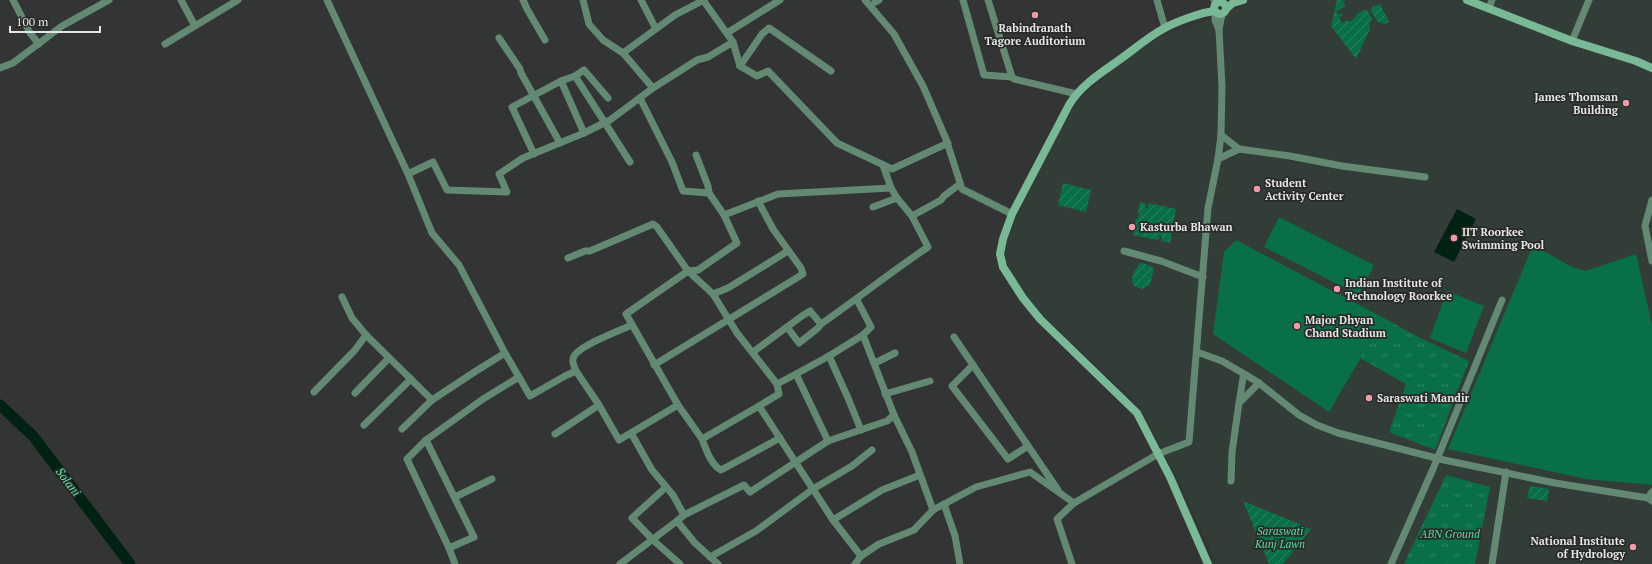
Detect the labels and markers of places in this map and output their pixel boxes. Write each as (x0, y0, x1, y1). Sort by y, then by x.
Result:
marker: Rabindranath Tagore Auditorium (1030, 10, 1040, 20)
place label: Rabindranath Tagore Auditorium (985, 21, 1086, 48)
place label: James Thomsan Building (1535, 90, 1619, 117)
marker: James Thomsan Building (1621, 98, 1631, 108)
place label: Student Activity Center (1265, 176, 1344, 203)
marker: Student Activity Center (1252, 184, 1262, 194)
place label: Kasturba Bhawan (1140, 220, 1233, 234)
marker: Kasturba Bhawan (1127, 222, 1137, 232)
place label: IIT Roorkee Swimming Pool (1462, 225, 1544, 252)
marker: IIT Roorkee Swimming Pool (1449, 233, 1459, 243)
place label: Indian Institute of Technology Roorkee (1345, 276, 1452, 303)
marker: Indian Institute of Technology Roorkee (1332, 284, 1342, 294)
place label: Major Dhyan Chand Stadium (1305, 313, 1387, 340)
marker: Major Dhyan Chand Stadium (1292, 321, 1302, 331)
place label: Saraswati Mandir (1377, 391, 1470, 405)
marker: Saraswati Mandir (1364, 393, 1374, 403)
place label: National Institute of Hydrology (1530, 534, 1625, 561)
marker: National Institute of Hydrology (1628, 542, 1638, 552)

